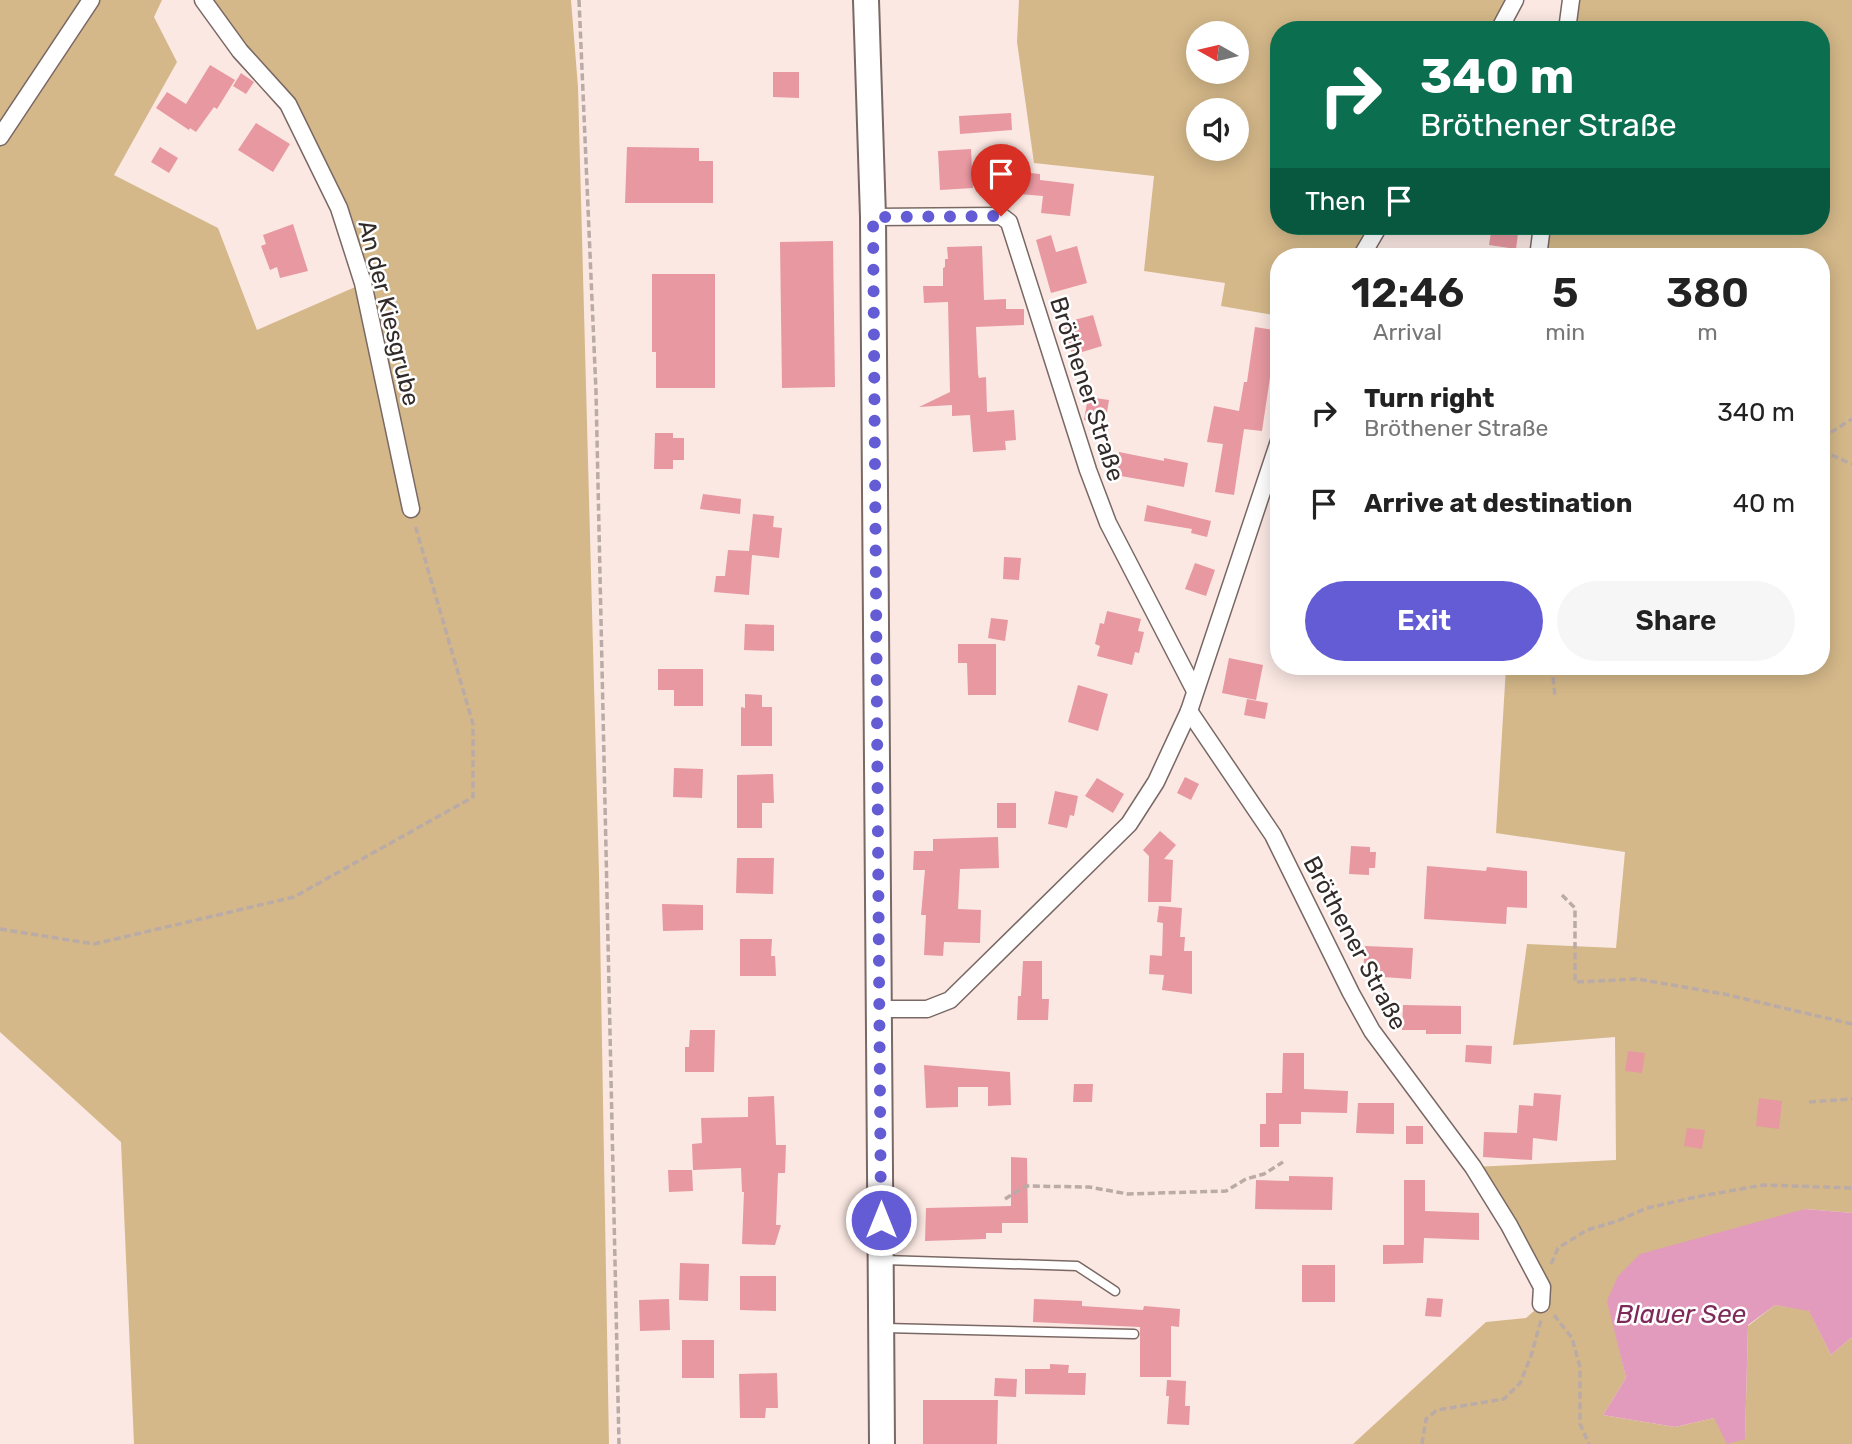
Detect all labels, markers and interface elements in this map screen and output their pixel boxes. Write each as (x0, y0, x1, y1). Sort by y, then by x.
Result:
north arrow (1186, 21, 1250, 84)
map controls (1186, 21, 1249, 161)
text: 340 m (1420, 47, 1574, 105)
icon: right (1305, 49, 1396, 140)
button: sound (1186, 98, 1249, 161)
text: Bröthener Straße (1420, 106, 1677, 144)
pin (971, 144, 1031, 216)
icon: arrive (982, 155, 1020, 193)
icon: arrive (1380, 182, 1418, 220)
text: Then (1305, 186, 1366, 217)
street label: An der Kiesgrube (352, 217, 426, 409)
text: 12:46 (1351, 268, 1464, 318)
text: 5 (1552, 268, 1578, 318)
text: 380 (1666, 268, 1749, 318)
street label: Bröthener Straße (1044, 293, 1130, 485)
text: Arrival (1373, 318, 1442, 346)
text: min (1545, 318, 1585, 346)
text: m (1697, 318, 1718, 346)
text: Turn right (1364, 383, 1494, 414)
icon: right (1305, 394, 1343, 432)
text: 340 m (1717, 397, 1795, 428)
text: Bröthener Straße (1364, 414, 1549, 442)
icon: arrive (1305, 485, 1343, 523)
text: Arrive at destination (1364, 488, 1632, 519)
text: 40 m (1733, 488, 1795, 519)
button: Exit (1305, 581, 1543, 661)
button: Share (1557, 581, 1795, 661)
street label: Bröthener Straße (1297, 851, 1413, 1035)
position arrow (844, 1183, 918, 1257)
water label: Blauer See (1616, 1299, 1747, 1330)

